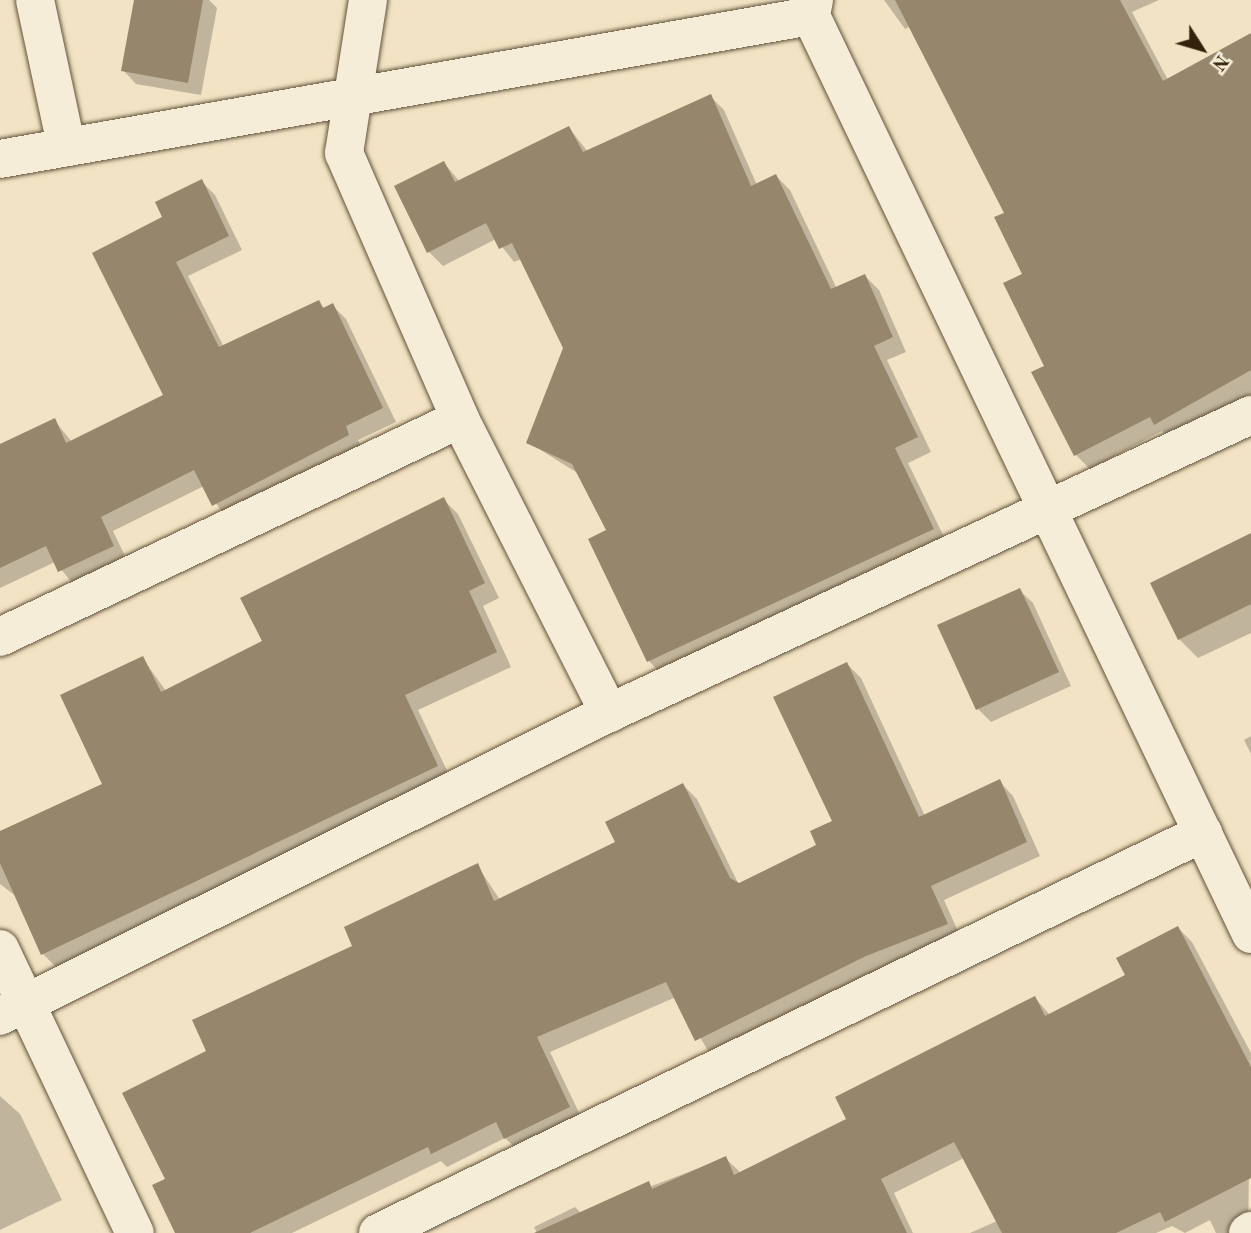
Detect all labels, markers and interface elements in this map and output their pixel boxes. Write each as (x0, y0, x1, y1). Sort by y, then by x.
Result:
north arrow (1167, 14, 1237, 84)
text: N (1207, 50, 1231, 73)

